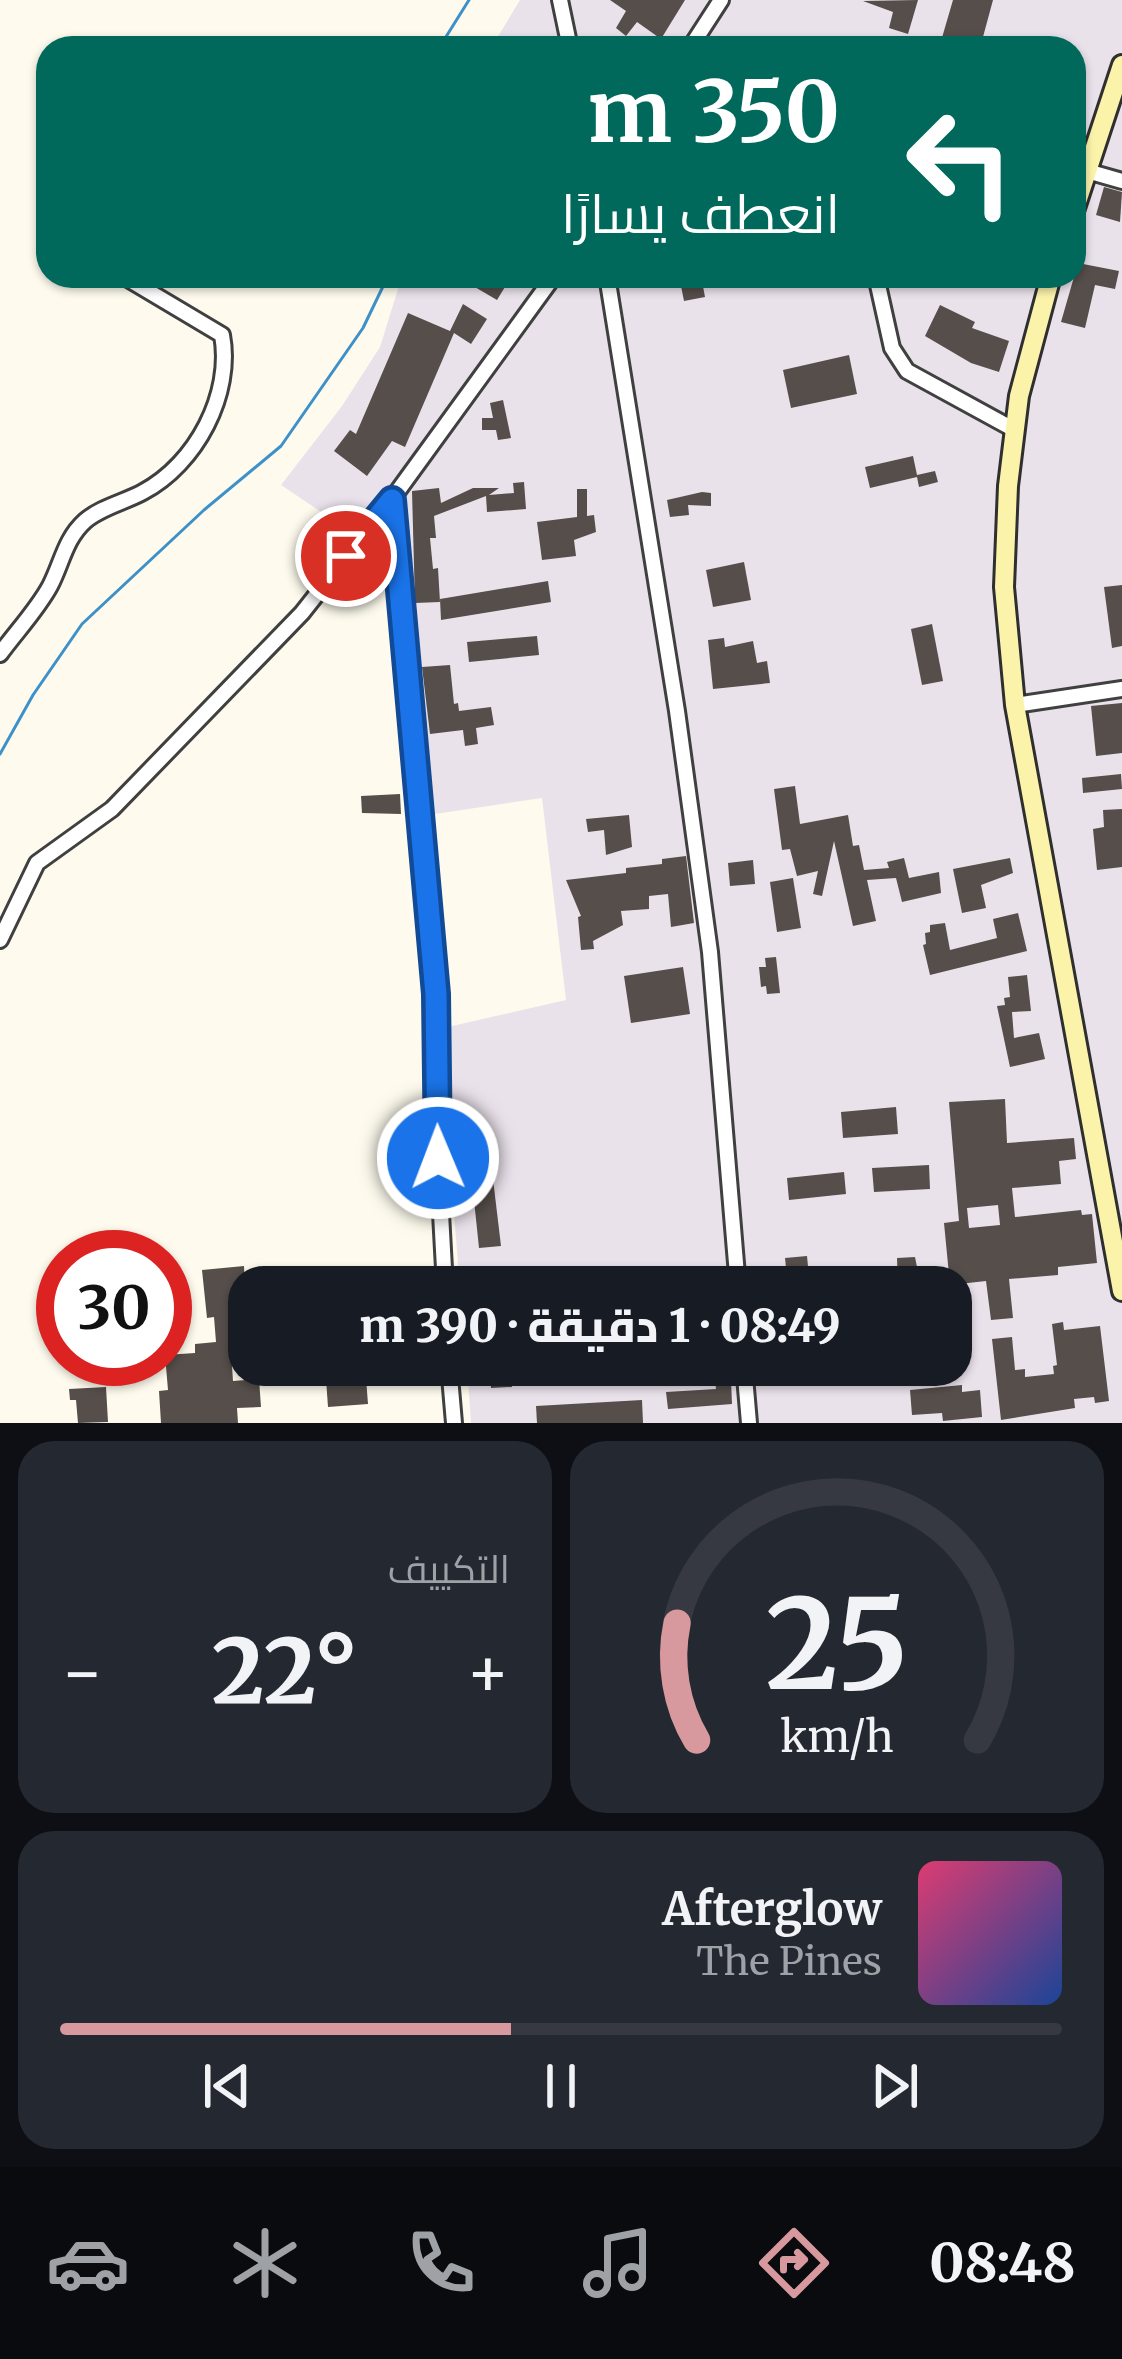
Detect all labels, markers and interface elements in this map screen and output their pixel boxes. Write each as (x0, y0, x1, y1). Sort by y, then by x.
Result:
text: 350 m (587, 59, 840, 165)
icon: left (882, 84, 1038, 240)
text: انعطف يسارًا (561, 180, 840, 248)
pin (295, 505, 397, 607)
icon: arrive (313, 523, 379, 589)
position arrow (375, 1095, 501, 1221)
speed limit sign: 30 (36, 1230, 192, 1386)
text: 08:49 · 1 دقيقة · 390 m (359, 1298, 841, 1354)
text: التكييف (388, 1545, 510, 1594)
text: 25 (765, 1566, 909, 1723)
text: 22° (212, 1615, 358, 1729)
text: − (60, 1631, 104, 1714)
text: + (466, 1631, 510, 1714)
text: km/h (780, 1710, 894, 1764)
text: Afterglow (662, 1881, 882, 1937)
text: The Pines (696, 1937, 882, 1986)
icon: previous (194, 2053, 260, 2119)
icon: pause (528, 2053, 594, 2119)
icon: next (862, 2053, 928, 2119)
icon: car (46, 2221, 130, 2305)
icon: climate (223, 2221, 307, 2305)
icon: phone (399, 2221, 483, 2305)
icon: music (576, 2221, 660, 2305)
icon: directions (752, 2221, 836, 2305)
text: 08:48 (929, 2229, 1076, 2297)

